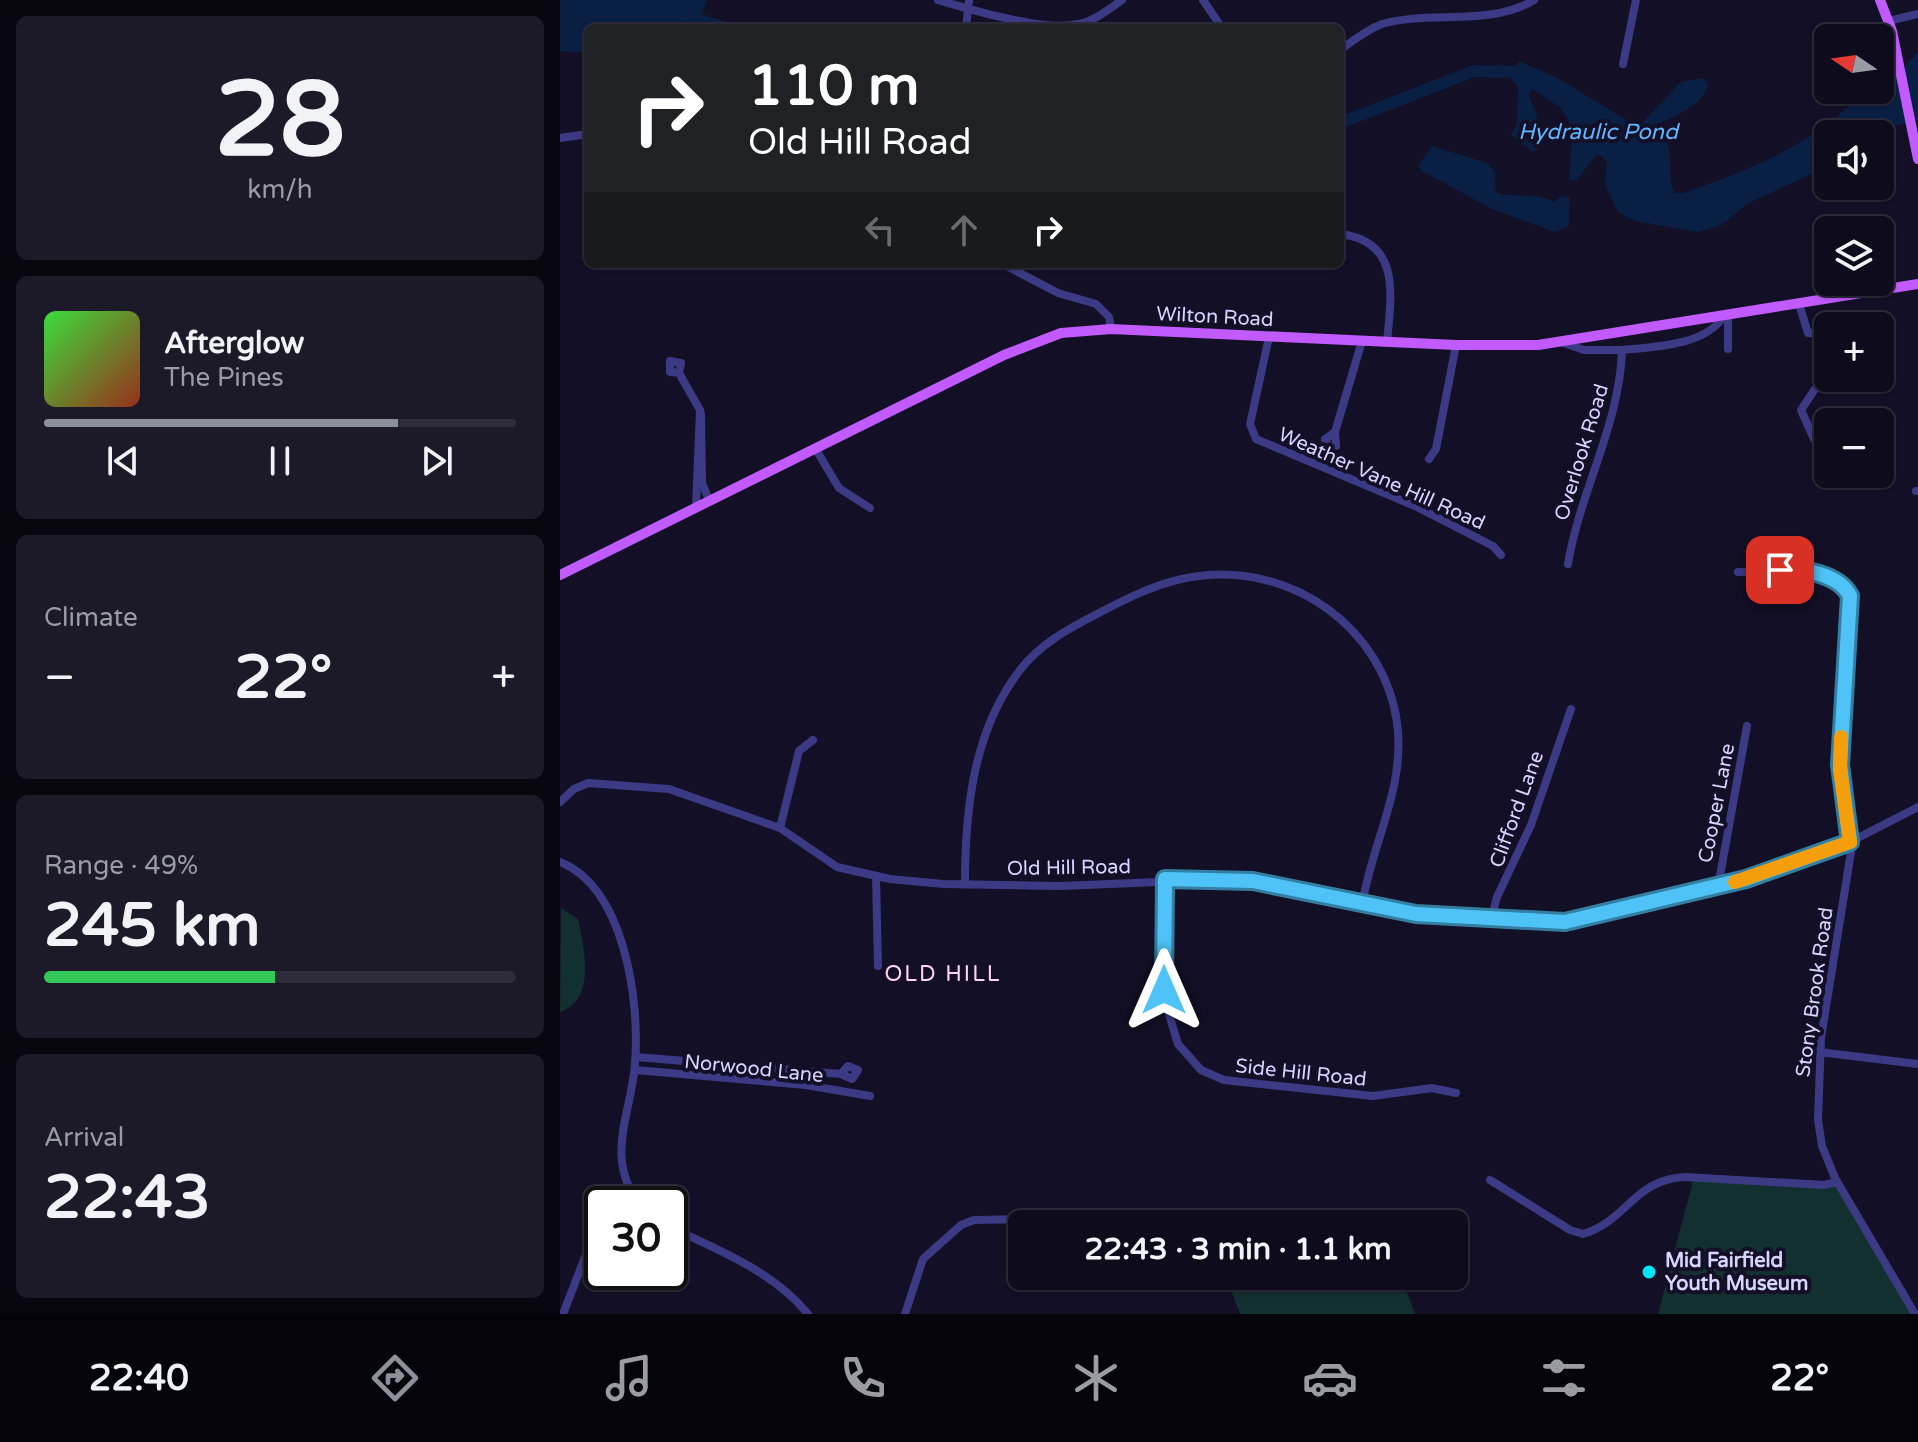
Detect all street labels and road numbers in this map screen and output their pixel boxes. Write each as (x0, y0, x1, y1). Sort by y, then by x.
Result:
street label: Wilton Road (1156, 302, 1274, 332)
street label: Overlook Road (1550, 381, 1614, 523)
street label: Weather Vane Hill Road (1275, 422, 1489, 535)
street label: Cooper Lane (1694, 742, 1740, 865)
street label: Clifford Lane (1485, 748, 1549, 871)
street label: Old Hill Road (1007, 855, 1131, 881)
street label: Stony Brook Road (1791, 906, 1839, 1079)
street label: Norwood Lane (683, 1050, 825, 1088)
street label: Side Hill Road (1234, 1054, 1368, 1092)

